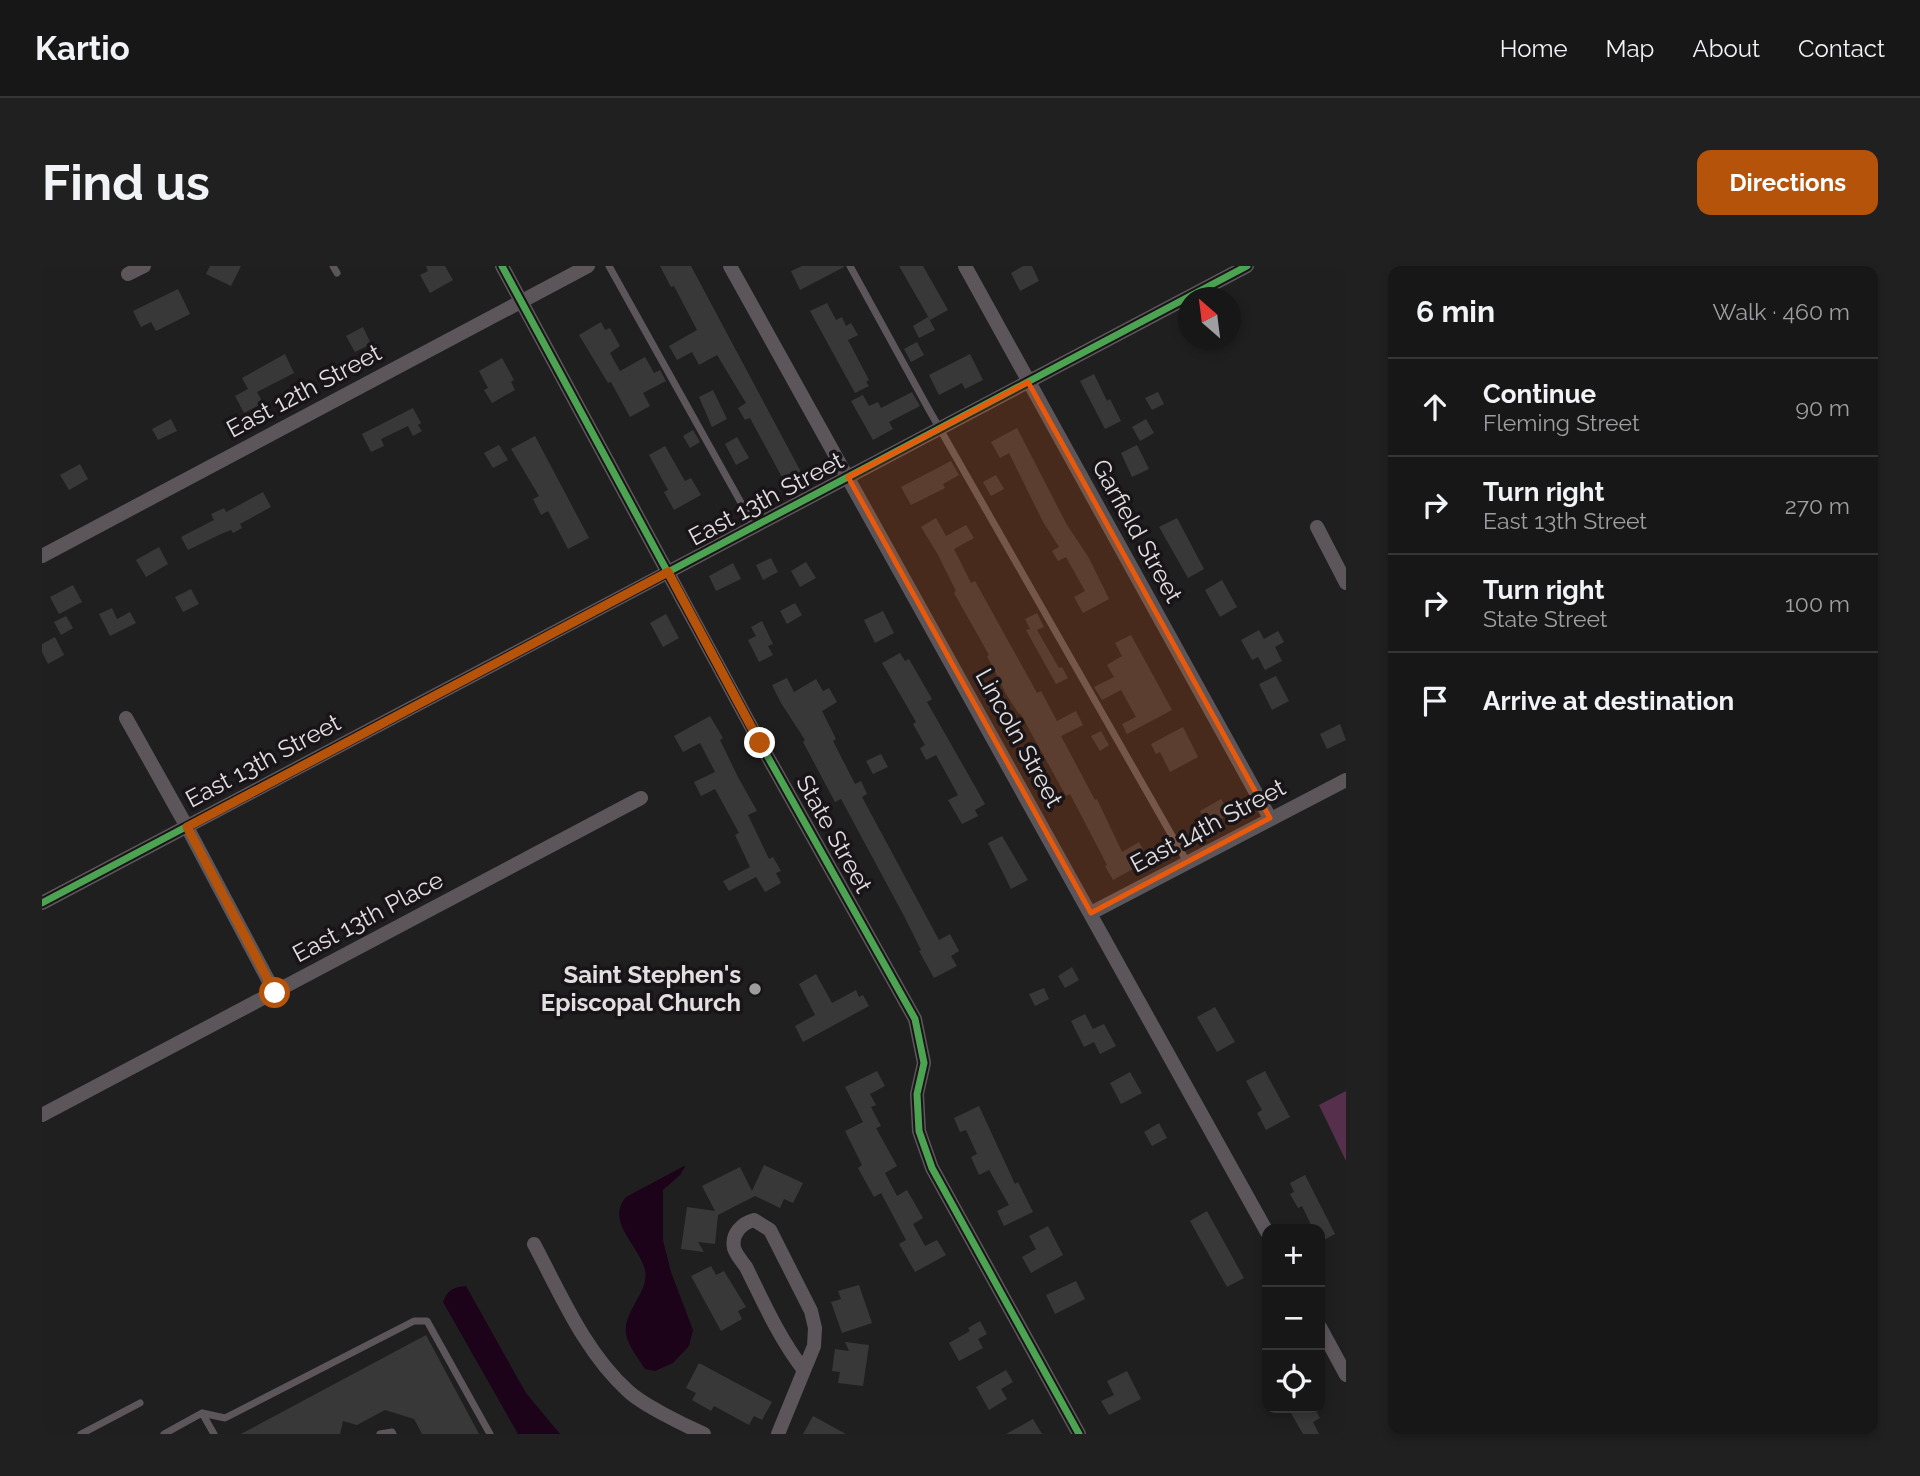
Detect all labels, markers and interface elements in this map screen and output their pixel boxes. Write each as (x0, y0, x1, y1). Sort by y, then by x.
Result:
text: Kartio (35, 29, 130, 68)
text: Home (1500, 34, 1568, 63)
text: Map (1606, 34, 1654, 63)
text: About (1692, 34, 1760, 63)
text: Contact (1798, 34, 1885, 63)
button: Directions (1697, 150, 1878, 215)
text: Find us (42, 154, 210, 211)
north arrow (1178, 287, 1241, 350)
text: 6 min (1416, 294, 1495, 329)
text: Walk · 460 m (1713, 298, 1850, 325)
street label: East 12th Street (222, 338, 386, 443)
text: Continue (1483, 379, 1596, 409)
icon: ahead (1416, 388, 1454, 426)
text: 90 m (1795, 394, 1850, 421)
text: Fleming Street (1483, 409, 1640, 436)
street label: East 13th Street (683, 446, 848, 552)
street label: Garfield Street (1086, 454, 1189, 607)
text: Turn right (1483, 477, 1604, 507)
icon: right (1416, 486, 1454, 524)
text: 270 m (1785, 492, 1850, 519)
text: East 13th Street (1483, 507, 1647, 534)
text: Turn right (1483, 575, 1604, 605)
icon: right (1416, 584, 1454, 622)
text: 100 m (1785, 590, 1850, 617)
text: State Street (1483, 605, 1608, 632)
street label: Lincoln Street (969, 663, 1069, 812)
icon: arrive (1416, 682, 1454, 720)
text: Arrive at destination (1483, 686, 1734, 716)
street label: East 13th Street (180, 708, 345, 814)
route end (744, 727, 775, 758)
street label: State Street (790, 770, 879, 898)
street label: East 14th Street (1125, 773, 1290, 879)
street label: East 13th Place (288, 865, 448, 968)
place label: Saint Stephen's Episcopal Church (541, 960, 741, 1017)
route start (259, 977, 290, 1008)
marker: Saint Stephen's Episcopal Church (747, 981, 763, 997)
map controls (1262, 1224, 1325, 1413)
button: + (1262, 1224, 1325, 1287)
button: − (1262, 1287, 1325, 1350)
button: locate (1262, 1350, 1325, 1413)

